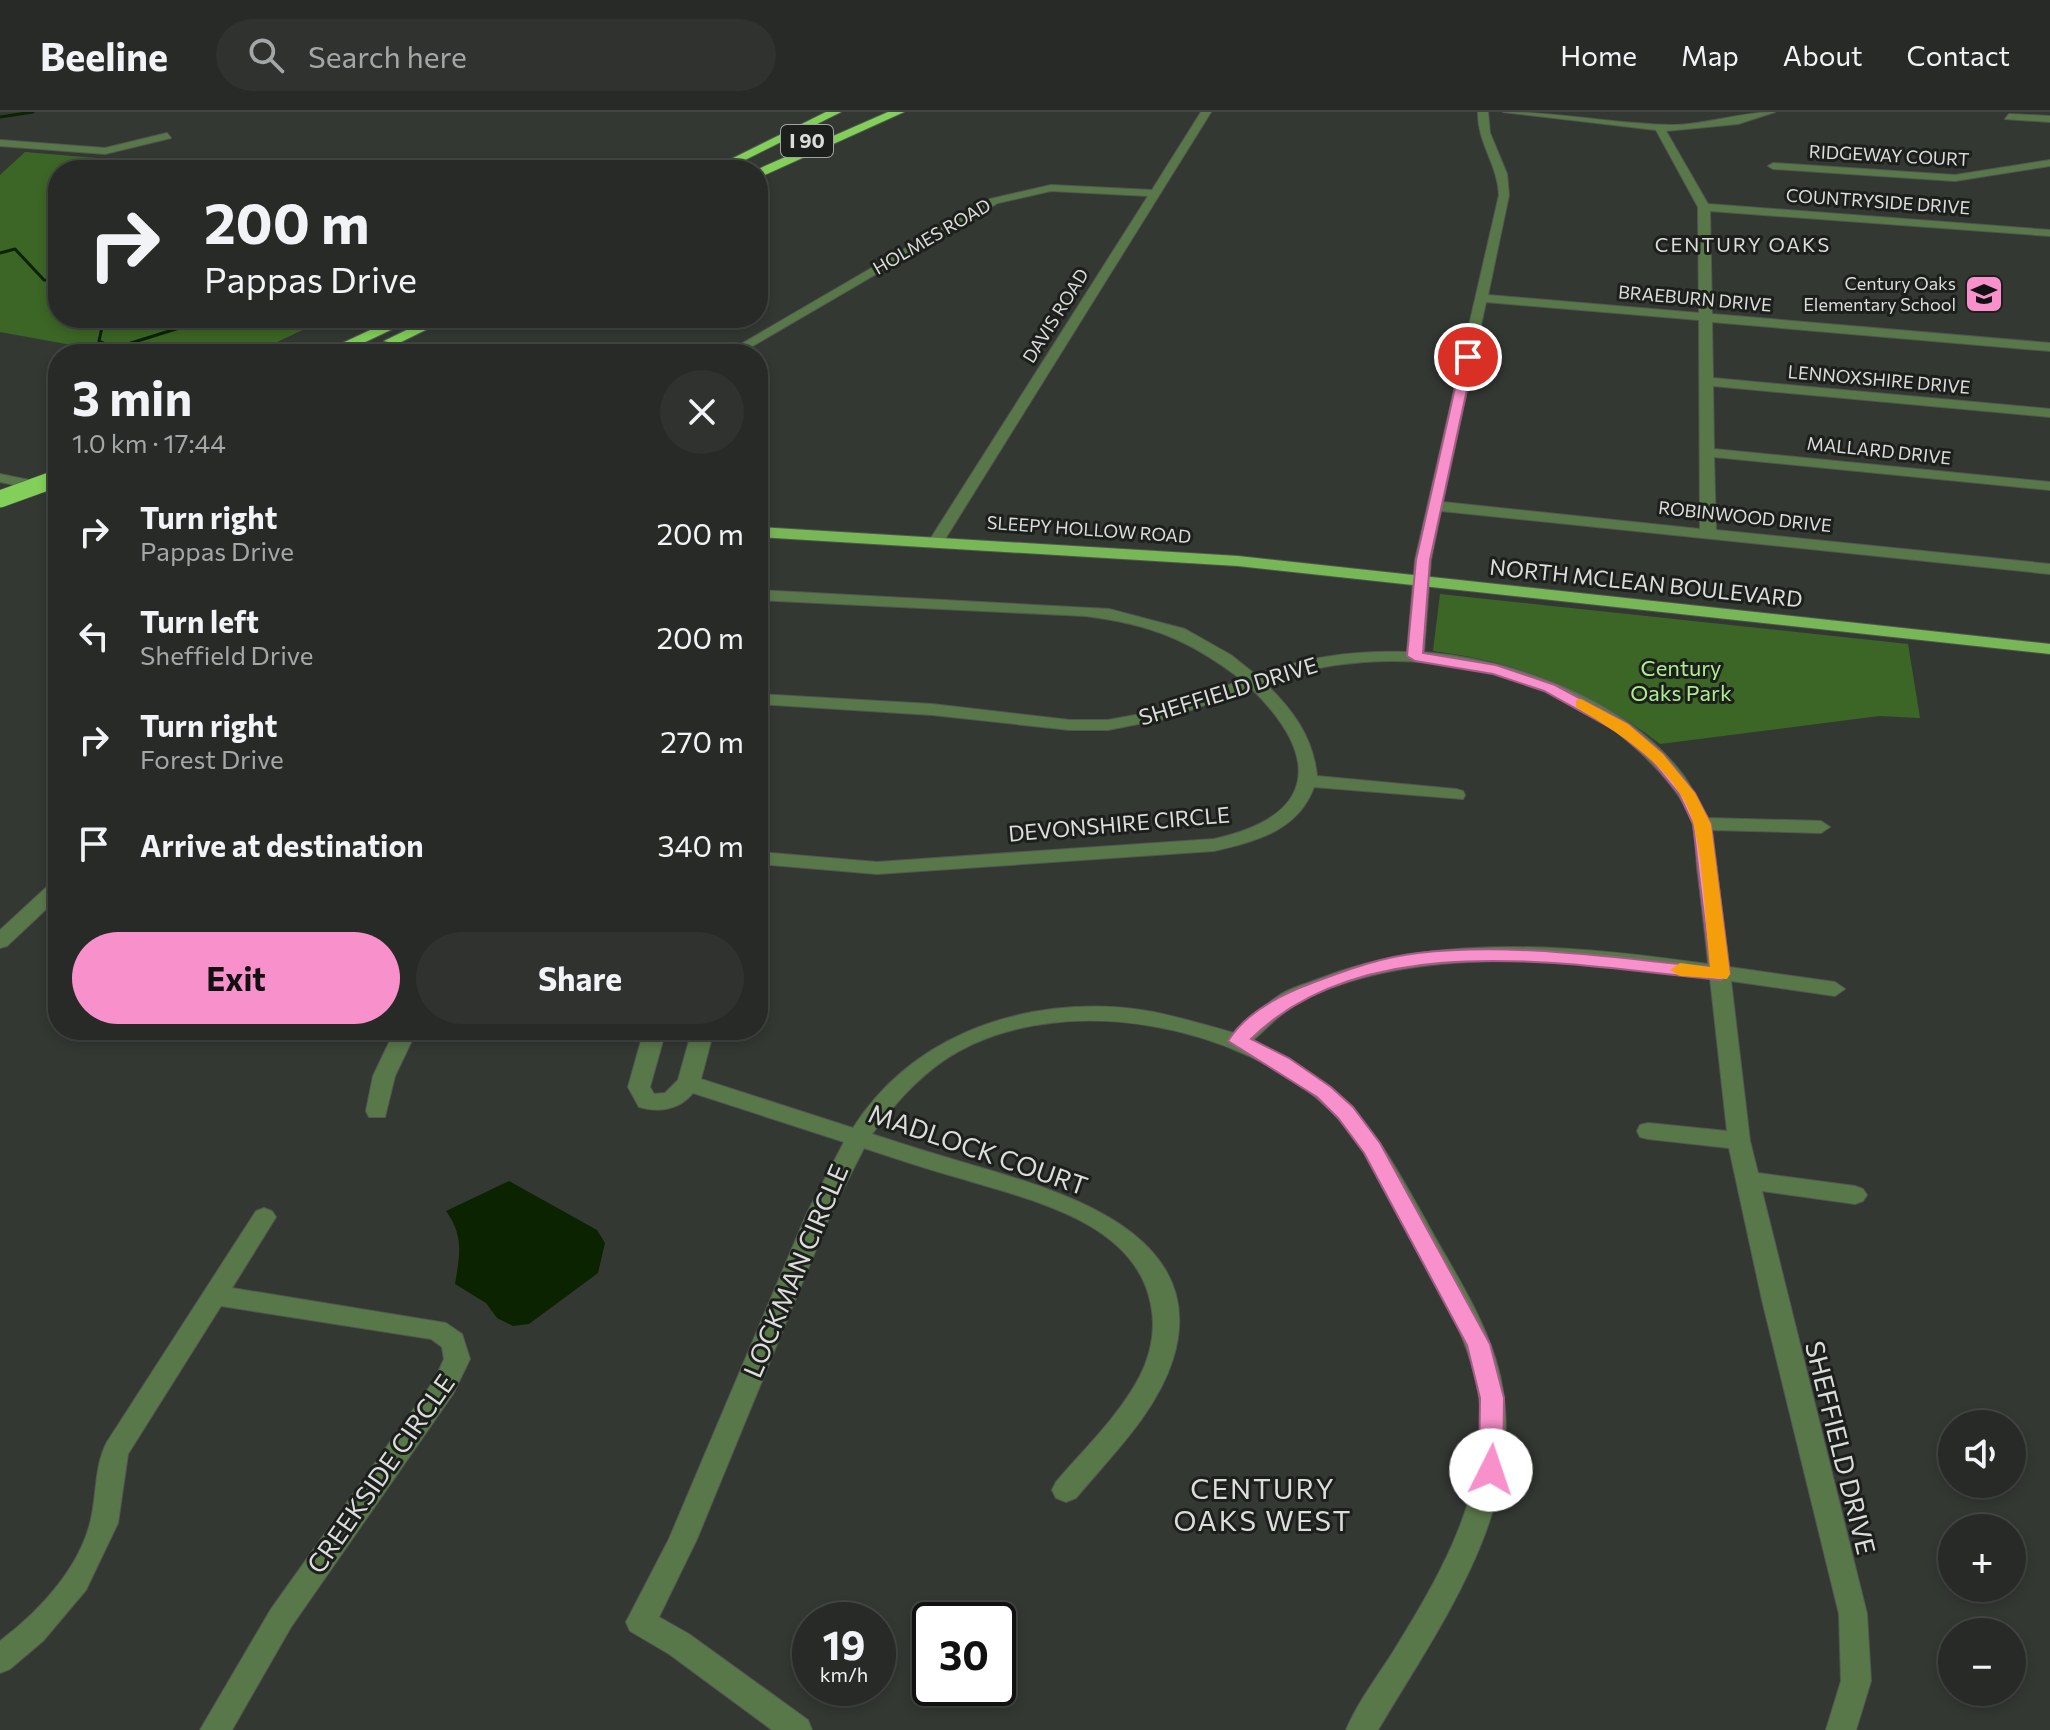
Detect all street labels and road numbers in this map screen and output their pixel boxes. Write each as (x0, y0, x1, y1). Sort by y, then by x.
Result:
road number: I 90 (781, 125, 833, 157)
street label: RIDGEWAY COURT (1808, 140, 1970, 170)
street label: COUNTRYSIDE DRIVE (1785, 184, 1971, 218)
street label: HOLMES ROAD (869, 194, 994, 279)
street label: DAVIS ROAD (1018, 264, 1093, 367)
street label: BRAEBURN DRIVE (1617, 280, 1773, 316)
street label: LENNOXSHIRE DRIVE (1787, 360, 1971, 398)
street label: MALLARD DRIVE (1806, 431, 1952, 469)
street label: ROBINWOOD DRIVE (1657, 496, 1833, 536)
street label: SLEEPY HOLLOW ROAD (986, 511, 1192, 547)
street label: NORTH MCLEAN BOULEVARD (1488, 553, 1804, 612)
street label: SHEFFIELD DRIVE (1135, 651, 1320, 730)
street label: DEVONSHIRE CIRCLE (1007, 800, 1231, 847)
street label: MADLOCK COURT (865, 1097, 1092, 1201)
street label: LOCKMAN CIRCLE (736, 1159, 854, 1382)
street label: SHEFFIELD DRIVE (1800, 1338, 1883, 1558)
street label: CREEKSIDE CIRCLE (299, 1368, 460, 1579)

